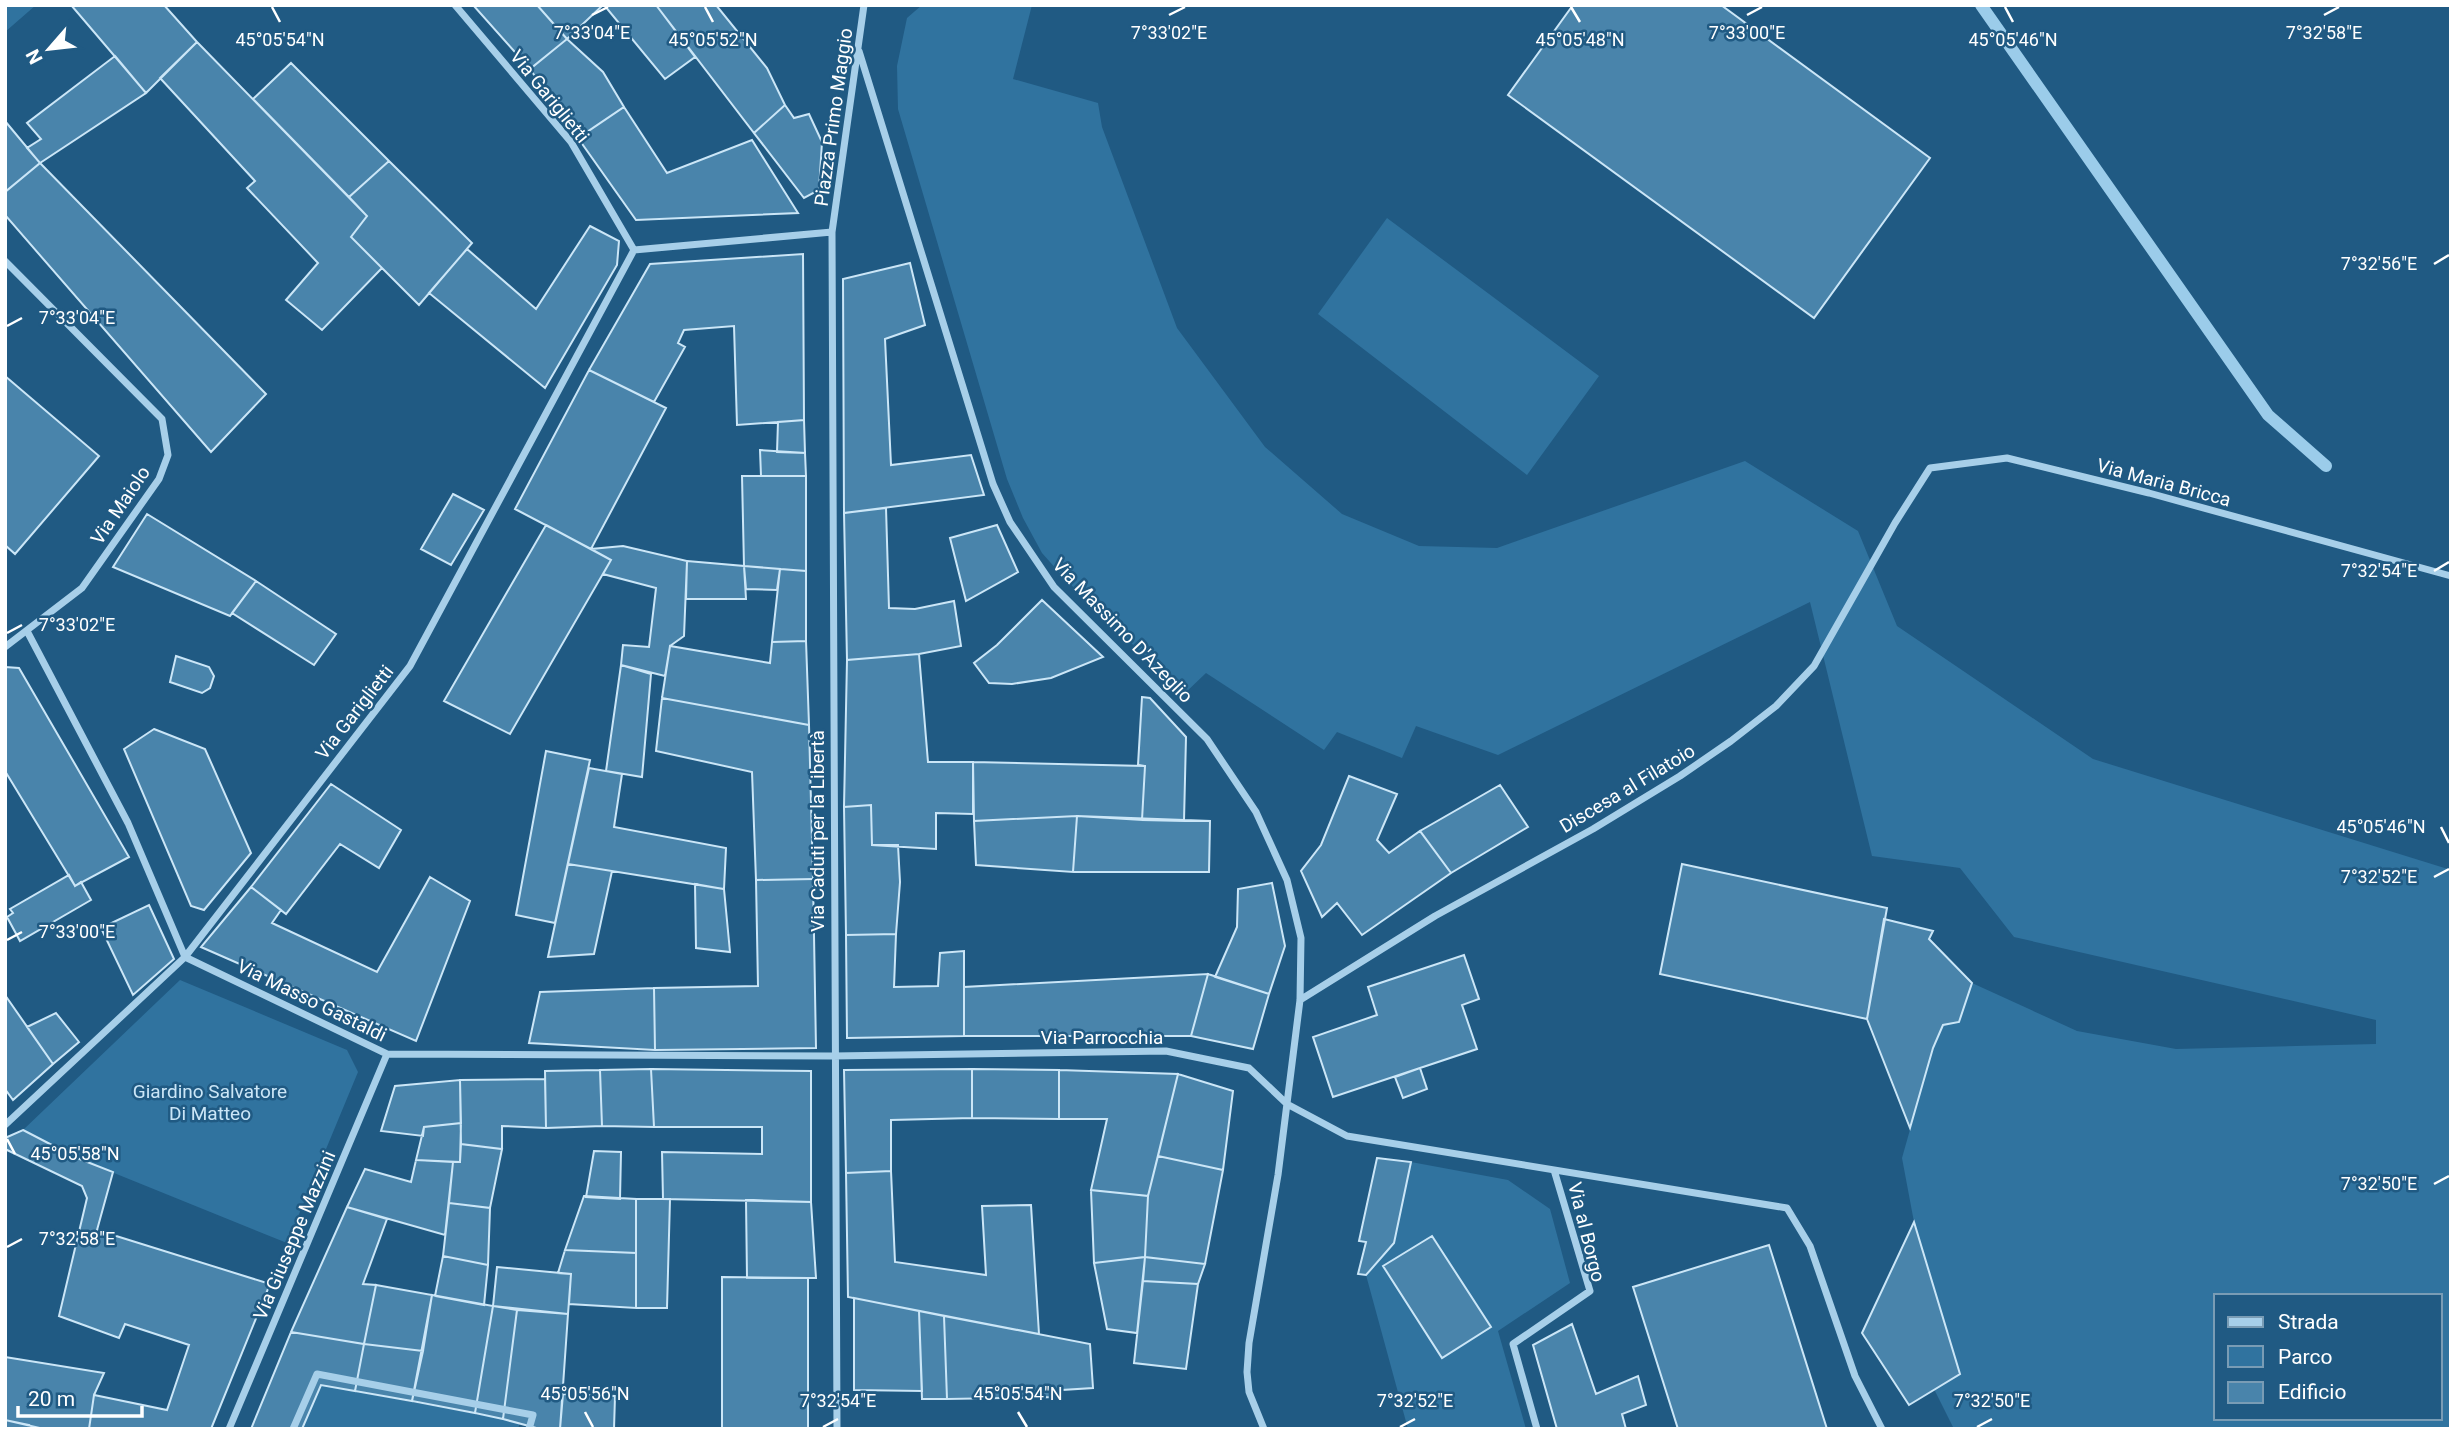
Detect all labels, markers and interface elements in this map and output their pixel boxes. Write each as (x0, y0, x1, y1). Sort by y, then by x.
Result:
north arrow (14, 14, 84, 84)
text: 7°33'04"E (554, 22, 630, 43)
text: 7°33'02"E (1131, 22, 1207, 43)
text: 7°33'00"E (1709, 22, 1785, 43)
text: 7°32'58"E (2286, 22, 2362, 43)
street label: Piazza Primo Maggio (810, 26, 857, 208)
text: 45°05'54"N (235, 29, 325, 50)
text: 45°05'52"N (668, 29, 758, 50)
text: 45°05'48"N (1535, 29, 1625, 50)
text: 45°05'46"N (1968, 29, 2058, 50)
text: N (21, 45, 48, 68)
street label: Via Gariglietti (505, 45, 594, 148)
text: 7°32'56"E (2341, 253, 2417, 274)
text: 7°33'04"E (39, 307, 115, 328)
street label: Via Maria Bricca (2094, 454, 2233, 511)
street label: Via Maiolo (86, 462, 155, 549)
street label: Via Massimo D'Azeglio (1048, 553, 1198, 708)
text: 7°32'54"E (2341, 560, 2417, 581)
text: 7°33'02"E (39, 614, 115, 635)
street label: Via Gariglietti (311, 661, 398, 764)
street label: Via Caduti per la Libertà (806, 730, 829, 932)
street label: Discesa al Filatoio (1555, 739, 1699, 838)
text: 45°05'46"N (2336, 816, 2426, 837)
text: 7°32'52"E (2341, 866, 2417, 887)
text: 7°33'00"E (39, 921, 115, 942)
street label: Via Masso Gastaldi (233, 954, 390, 1047)
street label: Via Parrocchia (1041, 1026, 1163, 1049)
park label: Giardino Salvatore Di Matteo (133, 1080, 287, 1125)
text: 45°05'58"N (30, 1143, 120, 1164)
street label: Via Giuseppe Mazzini (248, 1147, 340, 1323)
text: 7°32'50"E (2341, 1173, 2417, 1194)
street label: Via al Borgo (1563, 1180, 1610, 1284)
text: 7°32'58"E (39, 1228, 115, 1249)
legend (2214, 1294, 2442, 1420)
text: Strada (2278, 1310, 2339, 1334)
text: Parco (2278, 1345, 2332, 1369)
scale bar (18, 1374, 142, 1418)
text: Edificio (2278, 1380, 2346, 1404)
text: 45°05'56"N (540, 1383, 630, 1404)
text: 45°05'54"N (973, 1383, 1063, 1404)
text: 20 m (28, 1387, 75, 1411)
text: 7°32'54"E (800, 1390, 876, 1411)
text: 7°32'52"E (1377, 1390, 1453, 1411)
text: 7°32'50"E (1954, 1390, 2030, 1411)

